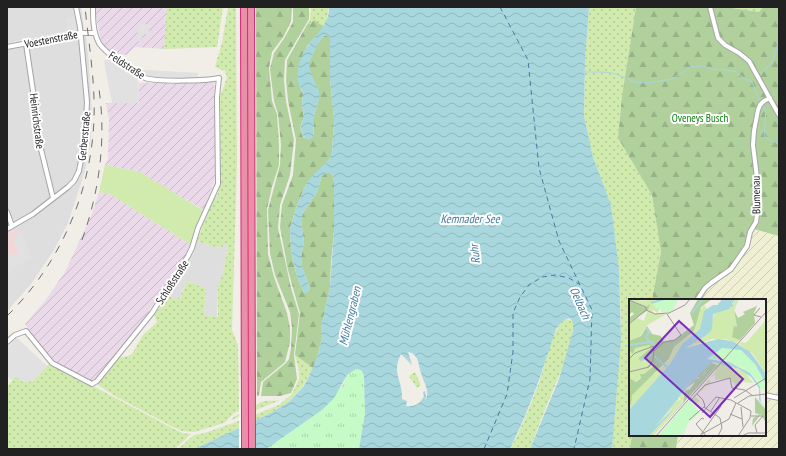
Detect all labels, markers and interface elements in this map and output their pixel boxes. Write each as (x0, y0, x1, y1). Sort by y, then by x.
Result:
street label: Voestenstraße (22, 27, 79, 51)
street label: Feldstraße (106, 48, 148, 82)
street label: Heinrichstraße (27, 92, 47, 150)
street label: Gerberstraße (74, 110, 94, 161)
park label: Oveneys Busch (672, 111, 728, 125)
street label: Blumenau (749, 176, 763, 214)
water label: Kemnader See (440, 211, 501, 226)
water label: Ruhr (466, 242, 483, 265)
street label: Schloßstraße (152, 257, 192, 307)
water label: Mühlengraben (335, 284, 364, 347)
water label: Oelbach (567, 284, 594, 322)
inset map (629, 299, 766, 436)

